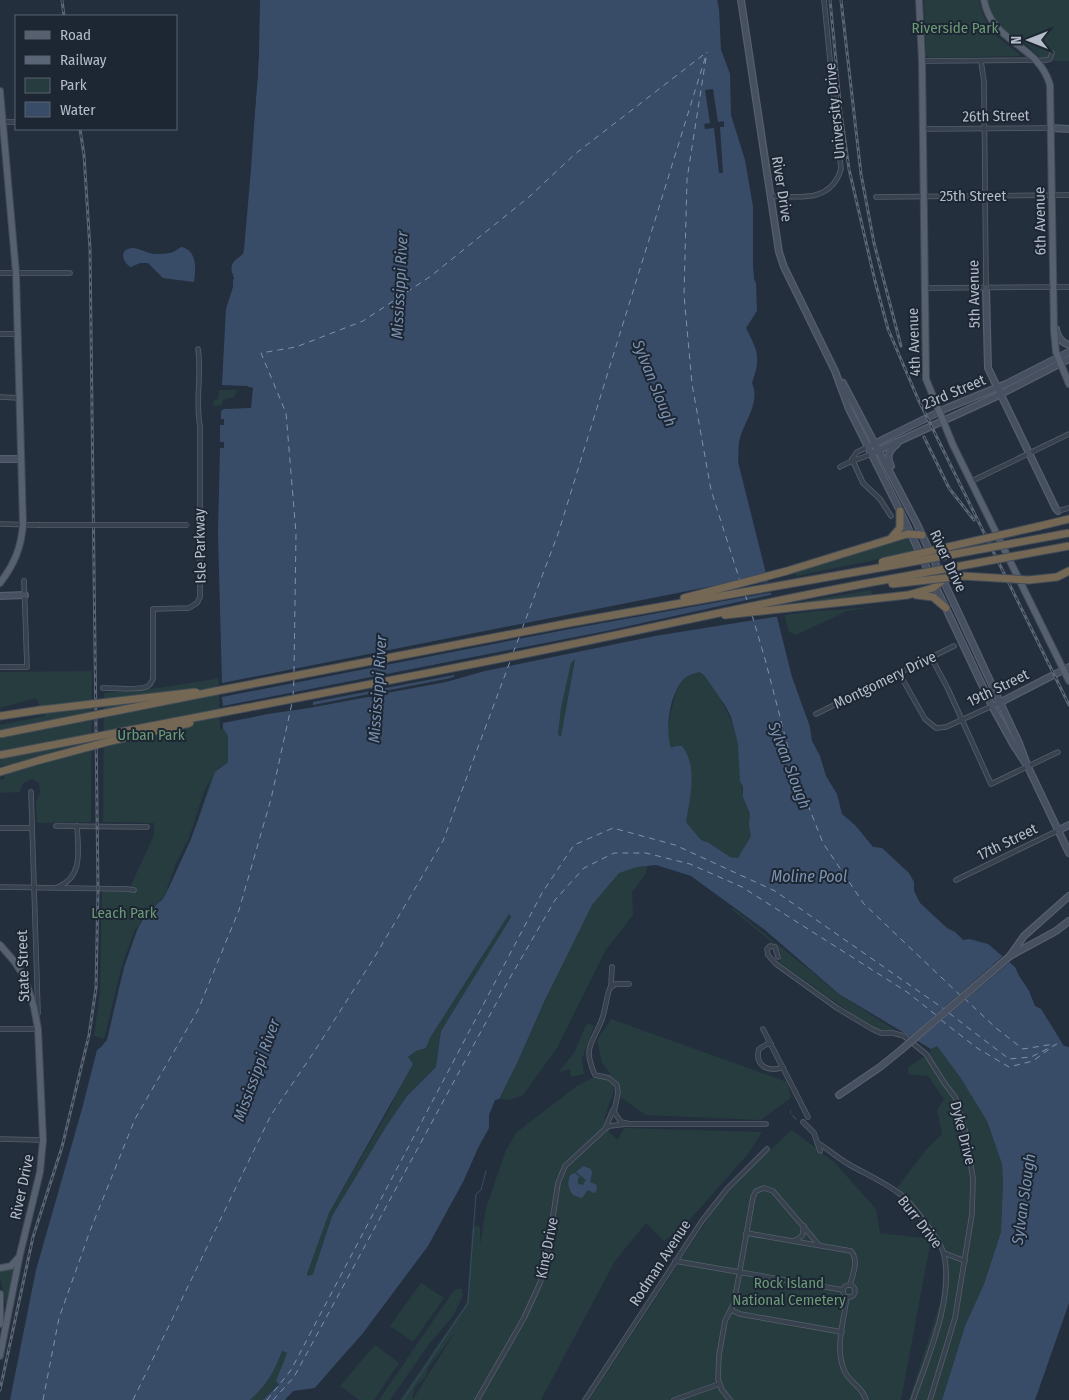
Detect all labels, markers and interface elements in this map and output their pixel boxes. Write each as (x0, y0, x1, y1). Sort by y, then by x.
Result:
legend (15, 15, 178, 130)
north arrow (1004, 15, 1054, 65)
park label: Riverside Park (912, 19, 998, 37)
text: Road (60, 26, 91, 44)
text: N (1008, 36, 1025, 44)
text: Railway (60, 51, 107, 69)
street label: University Drive (821, 62, 849, 160)
text: Park (60, 76, 87, 94)
text: Water (60, 101, 96, 119)
street label: 26th Street (962, 106, 1030, 126)
street label: River Drive (768, 155, 796, 223)
street label: 6th Avenue (1030, 186, 1050, 256)
street label: 25th Street (940, 187, 1006, 205)
water label: Mississippi River (387, 230, 412, 339)
street label: 5th Avenue (964, 260, 984, 328)
street label: 4th Avenue (904, 307, 924, 377)
water label: Sylvan Slough (628, 336, 680, 429)
street label: 23rd Street (920, 371, 988, 413)
street label: Isle Parkway (190, 508, 210, 584)
street label: River Drive (926, 527, 970, 595)
water label: Mississippi River (364, 634, 391, 743)
street label: Montgomery Drive (831, 647, 939, 713)
street label: 19th Street (964, 665, 1032, 711)
water label: Sylvan Slough (764, 718, 815, 811)
park label: Urban Park (117, 726, 185, 744)
street label: 17th Street (974, 820, 1040, 864)
water label: Moline Pool (771, 867, 847, 886)
park label: Leach Park (91, 904, 157, 922)
street label: State Street (13, 930, 33, 1002)
water label: Mississippi River (229, 1016, 284, 1124)
street label: Dyke Drive (946, 1099, 980, 1167)
water label: Sylvan Slough (1008, 1152, 1039, 1247)
street label: River Drive (6, 1153, 38, 1221)
street label: Burr Drive (894, 1192, 946, 1252)
street label: King Drive (532, 1216, 562, 1280)
street label: Rodman Avenue (625, 1216, 695, 1310)
park label: Rock Island National Cemetery (732, 1274, 846, 1309)

